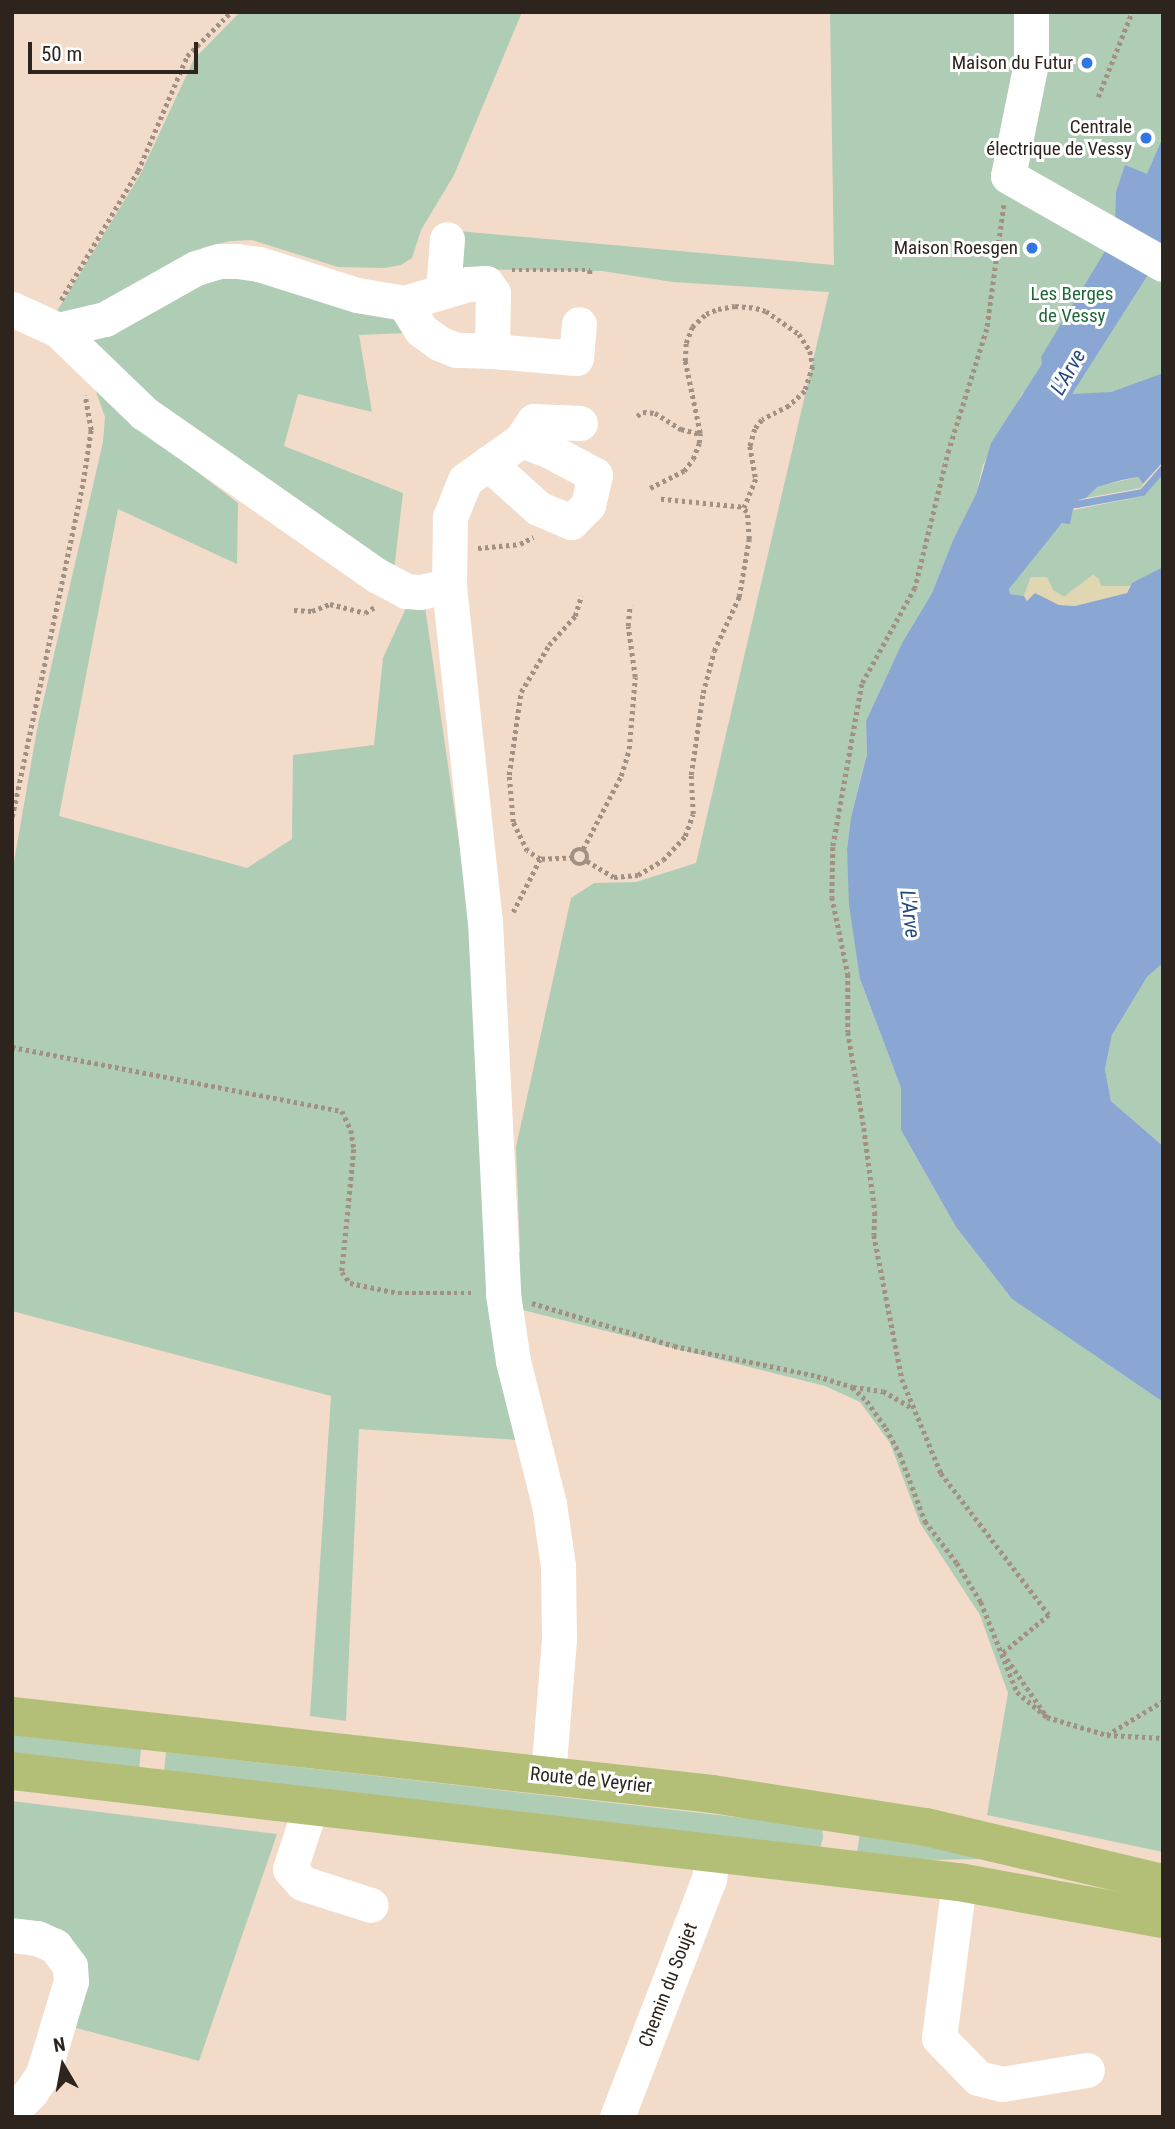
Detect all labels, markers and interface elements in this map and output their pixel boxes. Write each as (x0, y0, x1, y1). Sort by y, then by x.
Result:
scale bar (32, 28, 201, 72)
text: 50 m (41, 42, 82, 66)
place label: Maison du Futur (952, 52, 1073, 74)
marker: Maison du Futur (1079, 55, 1095, 71)
place label: Centrale électrique de Vessy (986, 116, 1132, 160)
marker: Centrale électrique de Vessy (1138, 130, 1154, 146)
place label: Maison Roesgen (894, 237, 1018, 259)
marker: Maison Roesgen (1024, 240, 1040, 256)
park label: Les Berges de Vessy (1031, 283, 1113, 327)
water label: L'Arve (1045, 345, 1091, 399)
water label: L'Arve (895, 889, 925, 939)
street label: Route de Veyrier (529, 1762, 653, 1798)
street label: Chemin du Soujet (634, 1920, 702, 2050)
north arrow (28, 2031, 98, 2101)
text: N (52, 2032, 67, 2057)

